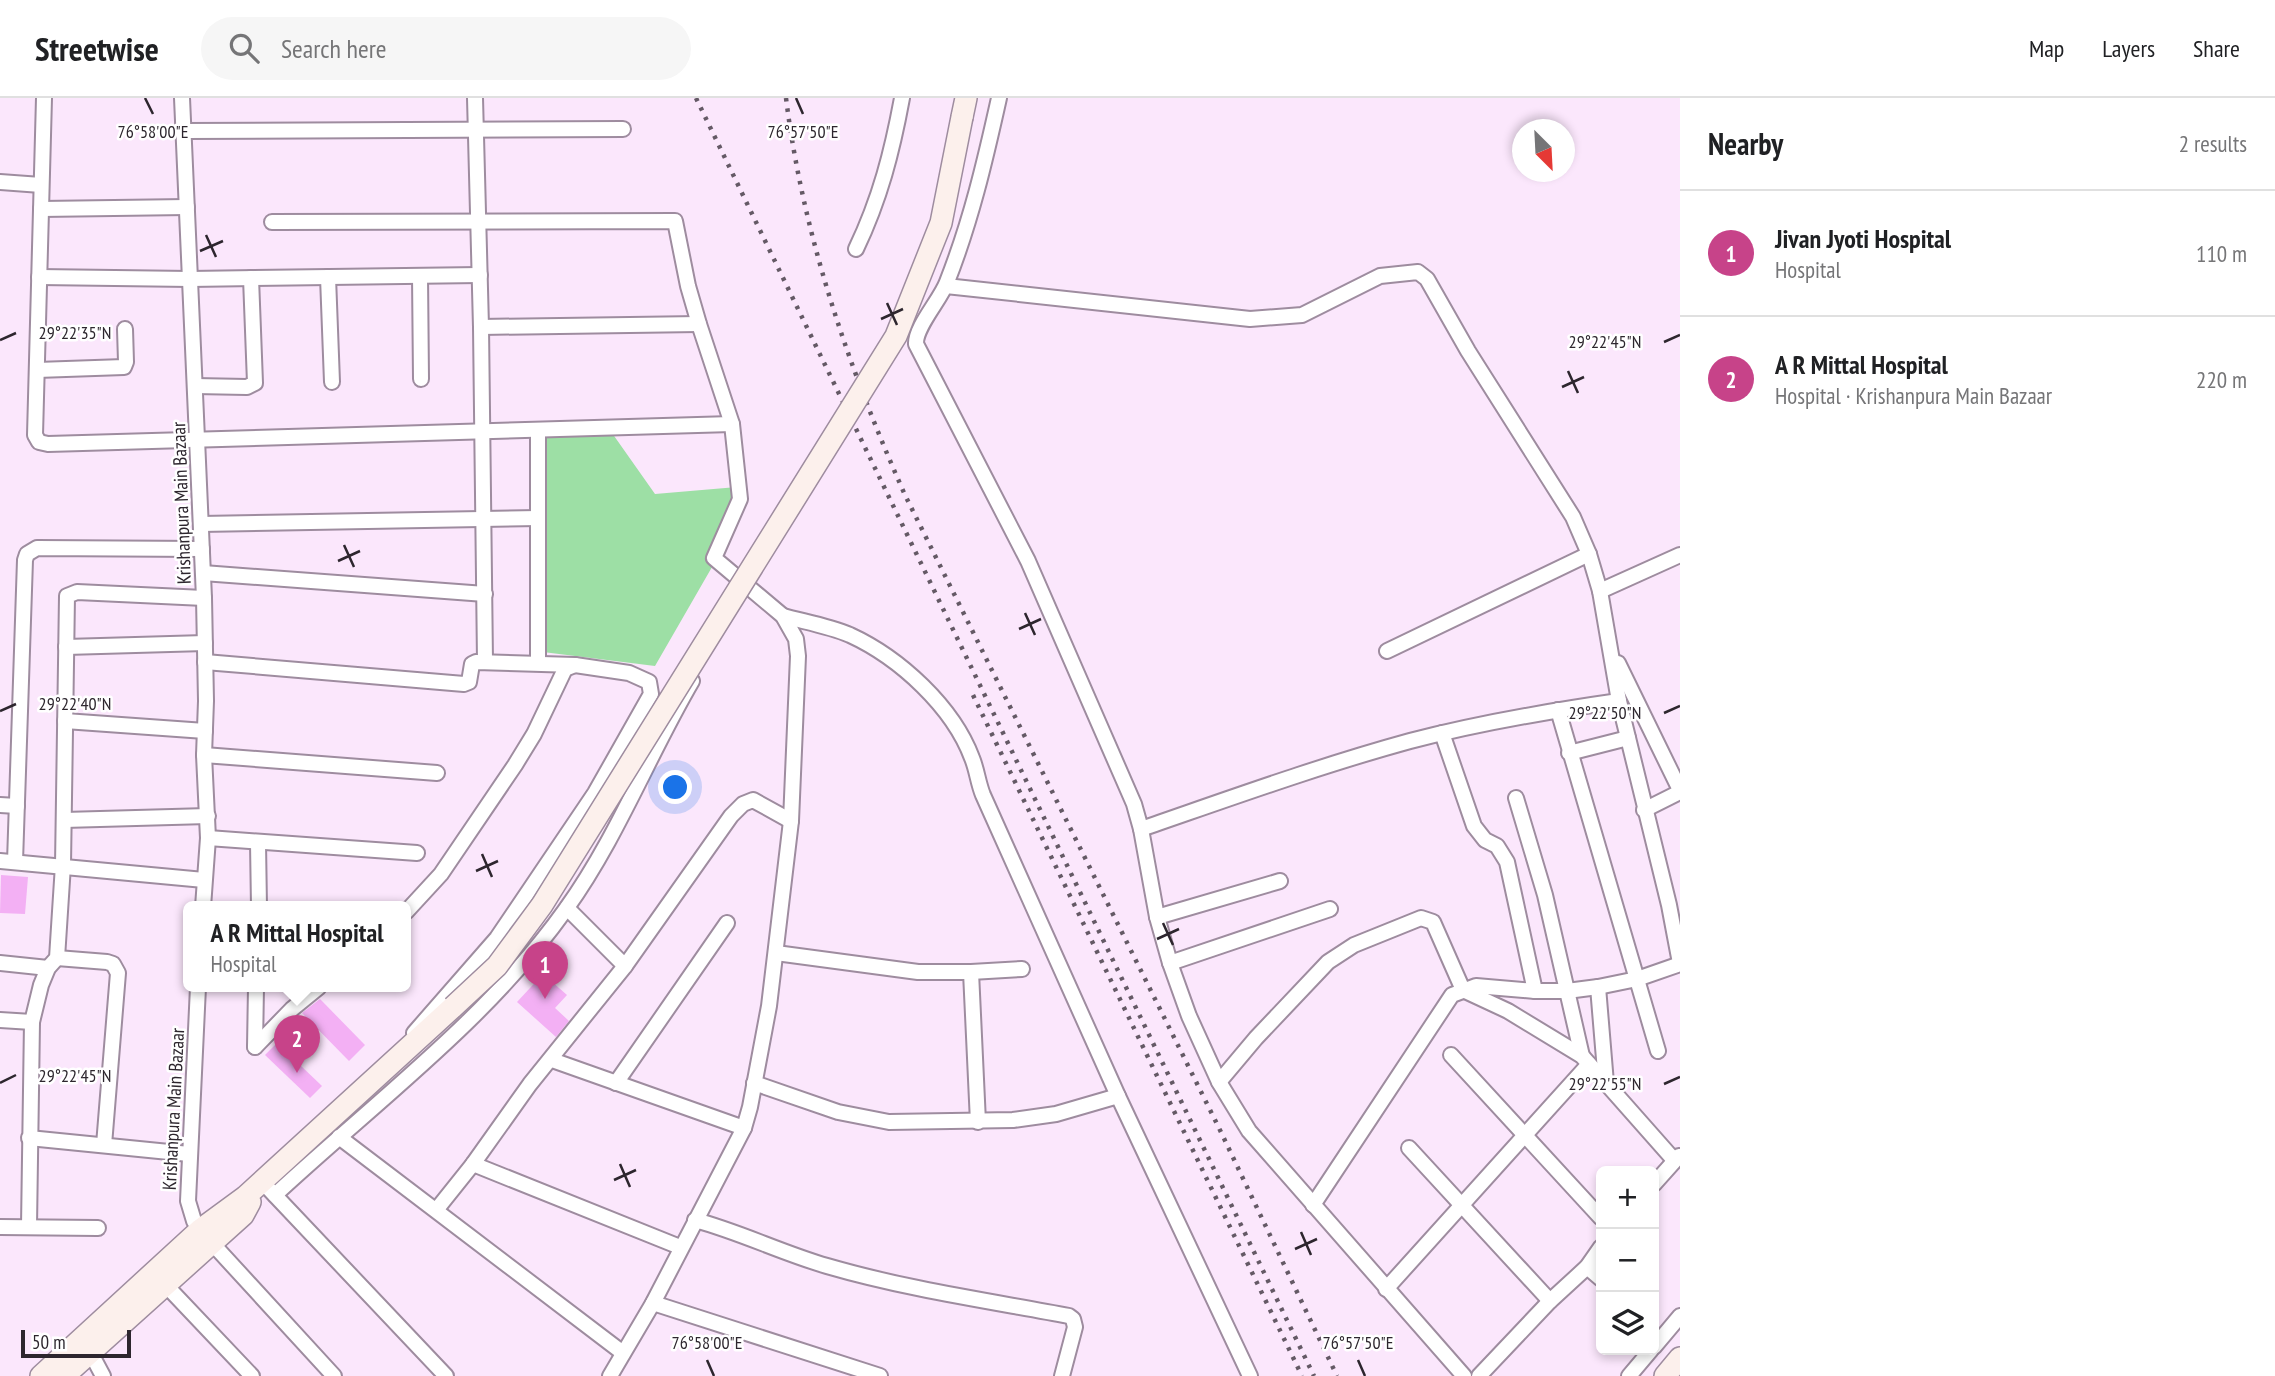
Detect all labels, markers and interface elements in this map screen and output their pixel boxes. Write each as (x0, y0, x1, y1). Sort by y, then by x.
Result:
search box (201, 17, 691, 80)
text: Streetwise (35, 27, 159, 70)
icon: search (225, 29, 263, 67)
text: Search here (281, 32, 387, 65)
text: Map (2029, 33, 2064, 64)
text: Layers (2102, 33, 2155, 64)
text: Share (2193, 33, 2240, 64)
north arrow (1512, 119, 1575, 182)
text: 76°58'00"E (118, 120, 188, 143)
text: 76°57'50"E (768, 120, 838, 143)
text: Nearby (1708, 124, 1783, 163)
text: 2 results (2179, 129, 2247, 158)
text: Jivan Jyoti Hospital (1775, 222, 1951, 255)
text: 1 (1726, 239, 1737, 268)
text: 110 m (2196, 239, 2247, 268)
text: Hospital (1775, 255, 1841, 284)
text: 29°22'35"N (39, 321, 111, 344)
text: 29°22'45"N (1569, 330, 1641, 353)
text: A R Mittal Hospital (1775, 348, 1948, 381)
text: 2 (1726, 365, 1737, 394)
text: 220 m (2196, 365, 2247, 394)
text: Hospital · Krishanpura Main Bazaar (1775, 381, 2052, 410)
street label: Krishanpura Main Bazaar (166, 421, 196, 585)
text: 29°22'40"N (39, 692, 111, 715)
text: 29°22'50"N (1569, 701, 1641, 724)
your location (658, 770, 692, 804)
popup (183, 901, 411, 992)
text: A R Mittal Hospital (211, 916, 383, 949)
pin: 1 (522, 941, 568, 999)
text: Hospital (211, 949, 276, 978)
pin: 2 (274, 1015, 320, 1073)
street label: Krishanpura Main Bazaar (157, 1027, 189, 1191)
text: 29°22'45"N (39, 1064, 111, 1087)
text: 29°22'55"N (1569, 1072, 1641, 1095)
map controls (1596, 1166, 1659, 1355)
button: + (1596, 1166, 1659, 1229)
button: − (1596, 1229, 1659, 1292)
button: layers (1596, 1292, 1659, 1355)
scale bar (21, 1327, 131, 1359)
text: 50 m (32, 1330, 66, 1354)
text: 76°58'00"E (672, 1331, 742, 1354)
text: 76°57'50"E (1323, 1331, 1393, 1354)

